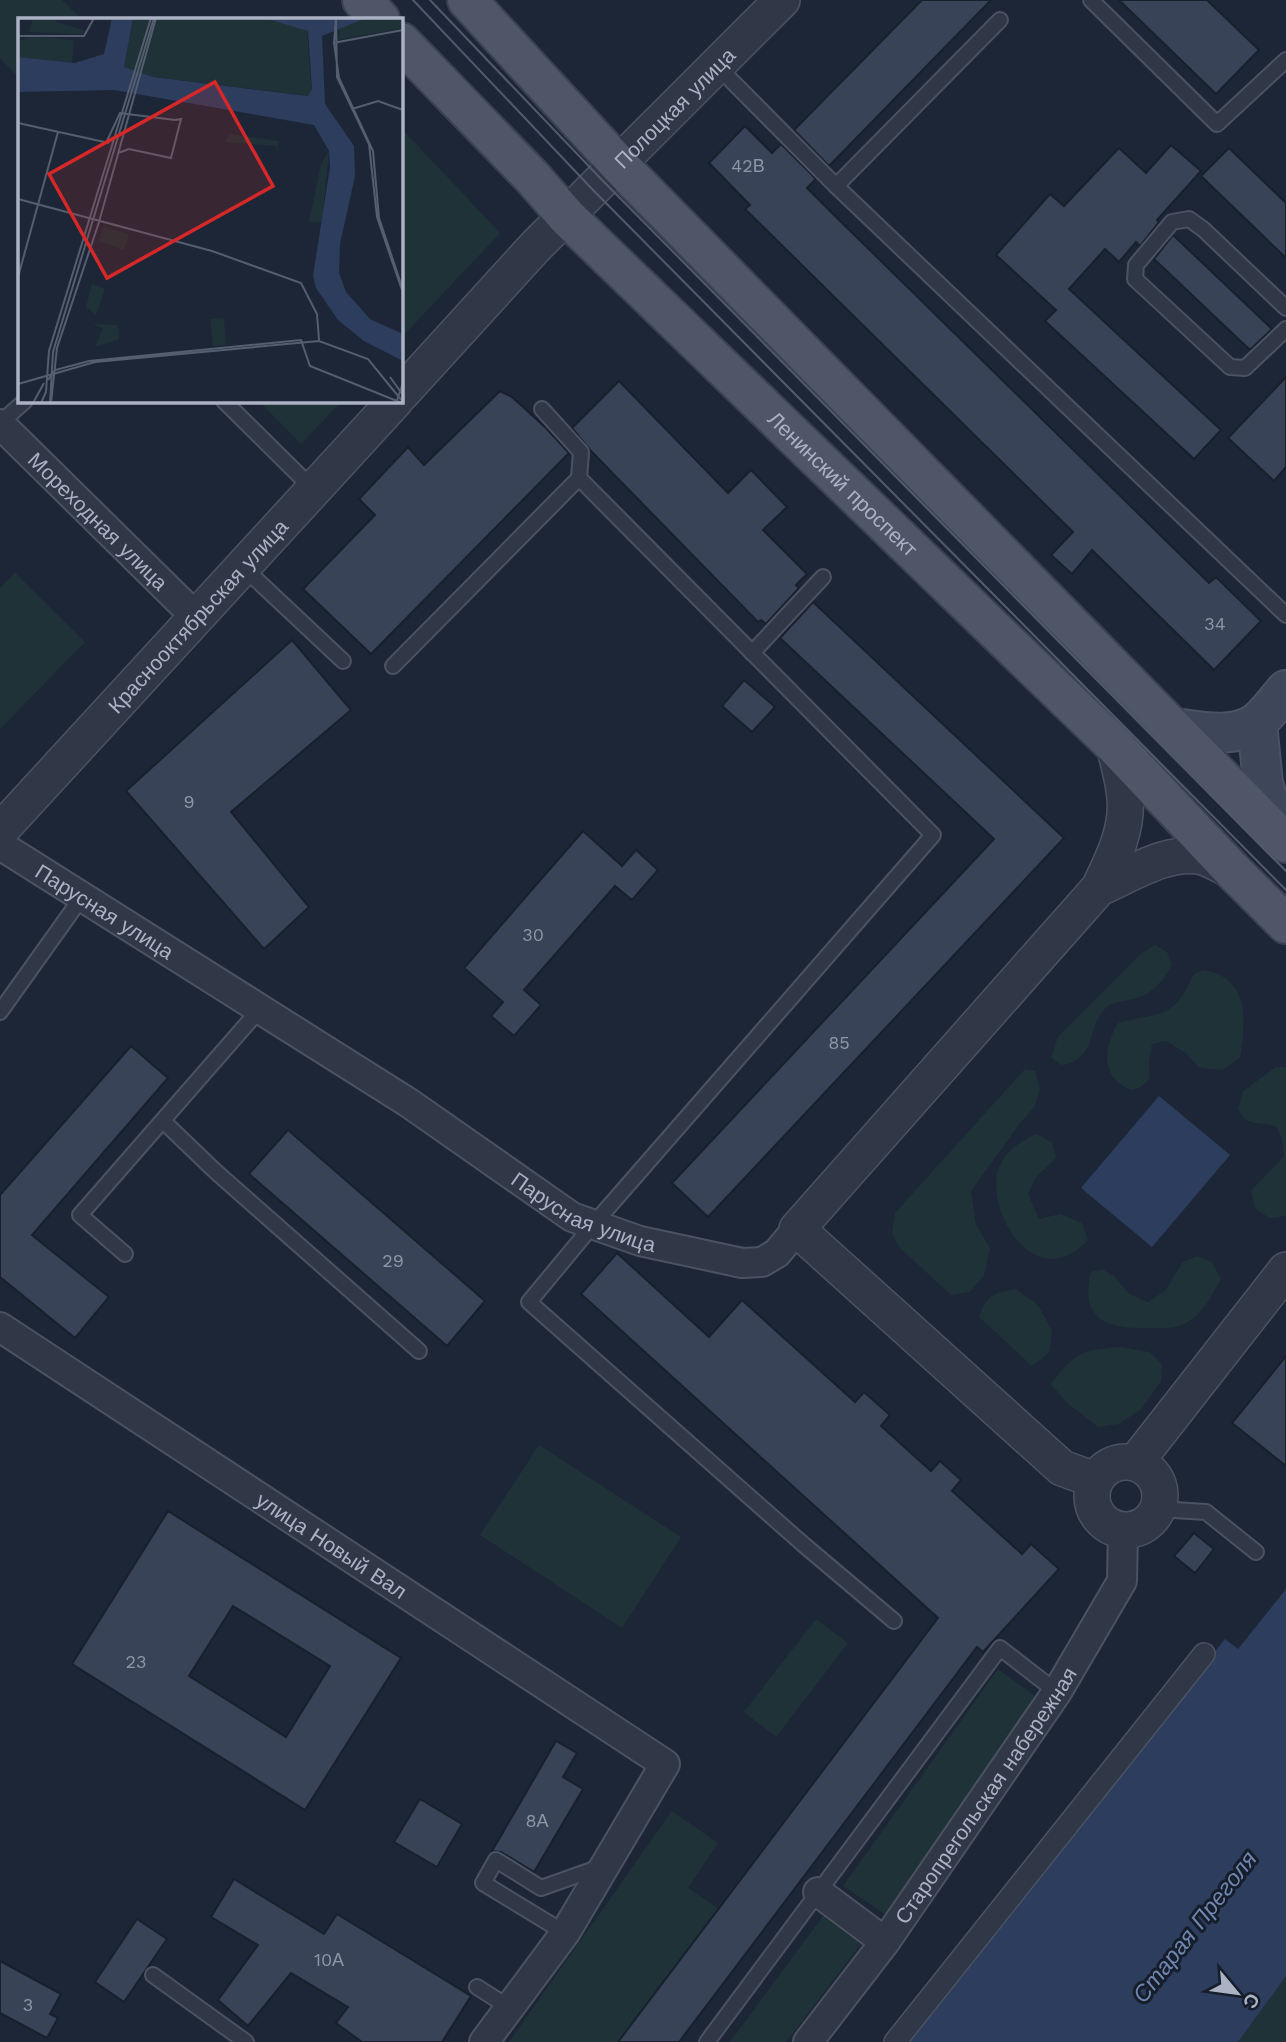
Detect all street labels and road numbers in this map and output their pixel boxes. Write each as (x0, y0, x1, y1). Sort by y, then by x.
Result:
street label: Полоцкая улица (609, 42, 740, 173)
street label: Ленинский проспект (763, 406, 923, 562)
street label: Мореходная улица (23, 447, 173, 595)
street label: Краснооктябрьская улица (102, 514, 293, 718)
street label: Парусная улица (31, 858, 179, 964)
street label: Парусная улица (507, 1166, 658, 1257)
street label: улица Новый Вал (252, 1487, 412, 1604)
street label: Старопрегольская набережная (889, 1662, 1081, 1928)

